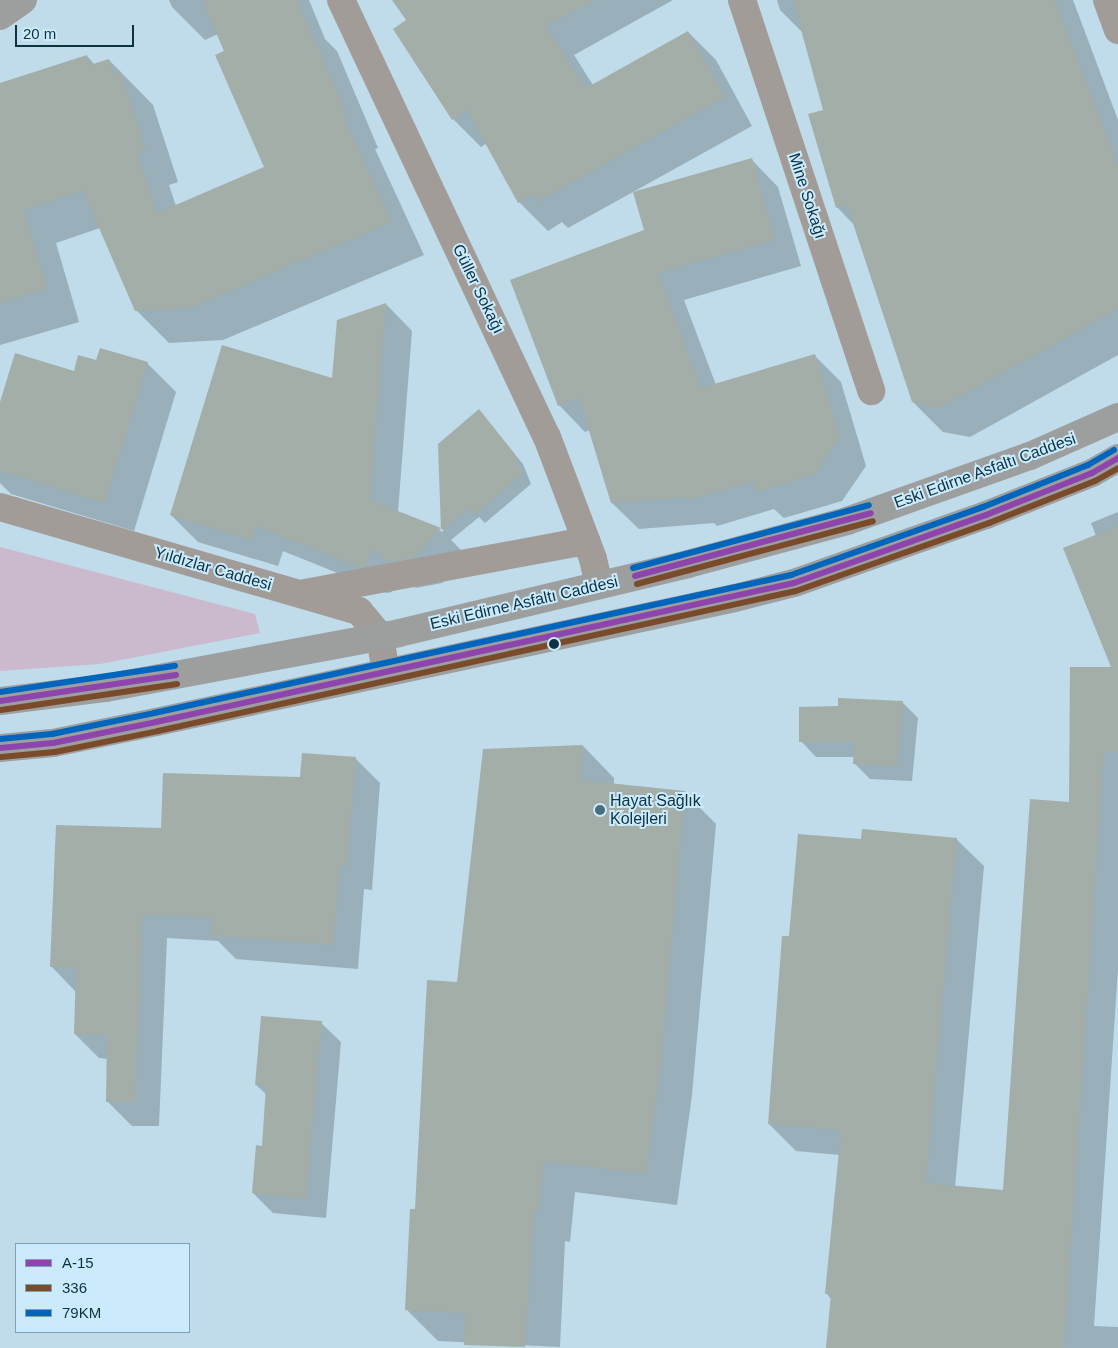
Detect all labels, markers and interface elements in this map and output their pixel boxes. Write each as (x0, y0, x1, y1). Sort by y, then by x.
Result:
scale bar (18, 15, 136, 47)
text: 20 m (23, 25, 56, 42)
street label: Mine Sokağı (784, 151, 830, 241)
street label: Güller Sokağı (448, 241, 508, 337)
street label: Eski Edirne Asfaltı Caddesi (891, 429, 1079, 513)
street label: Yıldızlar Caddesi (152, 543, 274, 595)
street label: Eski Edirne Asfaltı Caddesi (428, 572, 620, 634)
unlabelled marker (549, 639, 559, 649)
place label: Hayat Sağlık Kolejleri (610, 791, 701, 829)
marker: Hayat Sağlık Kolejleri (594, 804, 606, 816)
legend (15, 1243, 190, 1333)
text: A-15 (62, 1254, 94, 1271)
text: 336 (62, 1279, 87, 1296)
text: 79KM (62, 1304, 101, 1321)

